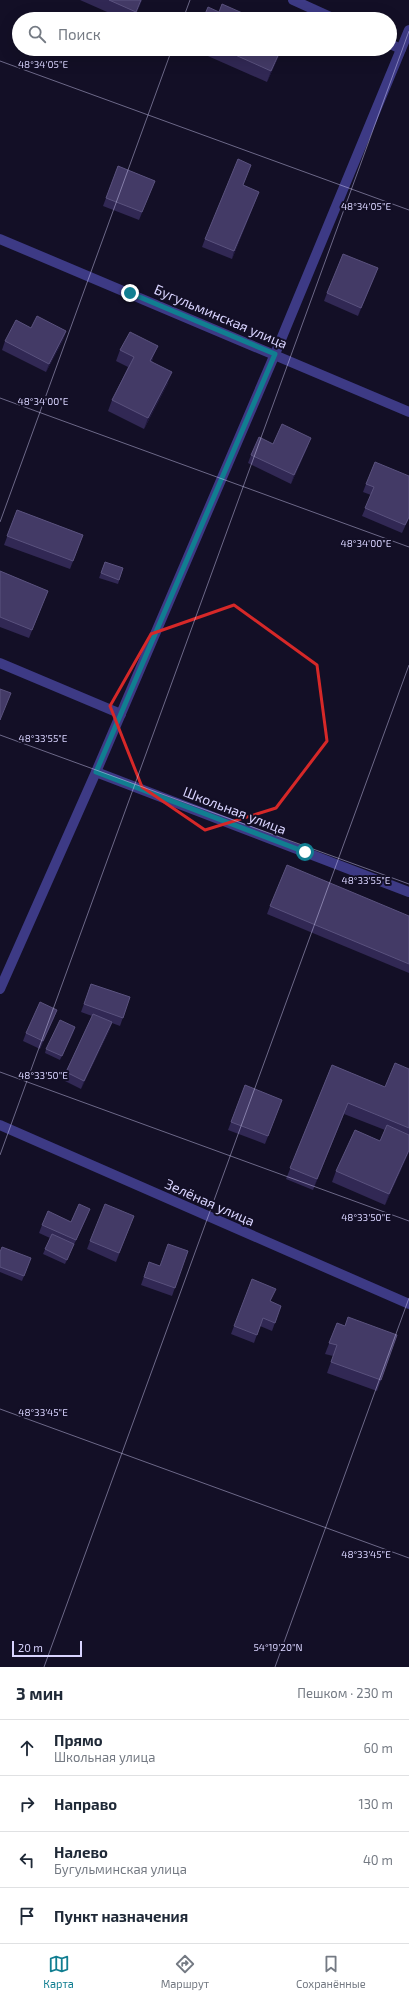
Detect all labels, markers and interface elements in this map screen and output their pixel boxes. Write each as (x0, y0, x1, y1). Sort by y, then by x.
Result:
search box (12, 12, 397, 56)
icon: search (26, 23, 48, 45)
text: Поиск (58, 25, 101, 43)
text: 48°34'05"E (18, 58, 68, 70)
text: 48°34'05"E (341, 200, 391, 212)
street label: Бугульминская улица (152, 280, 290, 352)
route end (121, 284, 139, 302)
text: 48°34'00"E (18, 395, 69, 407)
text: 48°34'00"E (341, 537, 392, 549)
text: 48°33'55"E (19, 732, 68, 744)
street label: Школьная улица (181, 783, 289, 837)
route start (296, 843, 314, 861)
text: 48°33'55"E (342, 874, 391, 886)
text: 48°33'50"E (18, 1069, 68, 1081)
street label: Зелёная улица (163, 1175, 257, 1229)
text: 48°33'50"E (341, 1211, 391, 1223)
text: 48°33'45"E (18, 1406, 68, 1418)
text: 48°33'45"E (341, 1548, 391, 1560)
scale bar (12, 1639, 82, 1658)
text: 20 m (18, 1641, 43, 1654)
text: 54°19'20"N (253, 1641, 303, 1653)
text: 3 мин (16, 1683, 63, 1703)
text: Пешком · 230 m (297, 1685, 393, 1701)
text: Прямо (54, 1731, 103, 1749)
icon: ahead (16, 1737, 38, 1759)
text: 60 m (363, 1740, 393, 1756)
text: Школьная улица (54, 1749, 155, 1765)
icon: right (16, 1793, 38, 1815)
text: Направо (54, 1795, 117, 1813)
text: 130 m (358, 1796, 393, 1812)
text: Налево (54, 1843, 108, 1861)
icon: left (16, 1849, 38, 1871)
text: 40 m (363, 1852, 393, 1868)
text: Бугульминская улица (54, 1861, 187, 1877)
icon: arrive (16, 1905, 38, 1927)
text: Пункт назначения (54, 1907, 188, 1925)
tab: Карта (43, 1953, 74, 1990)
tab: Маршрут (161, 1953, 209, 1990)
tab: Сохранённые (296, 1953, 366, 1990)

